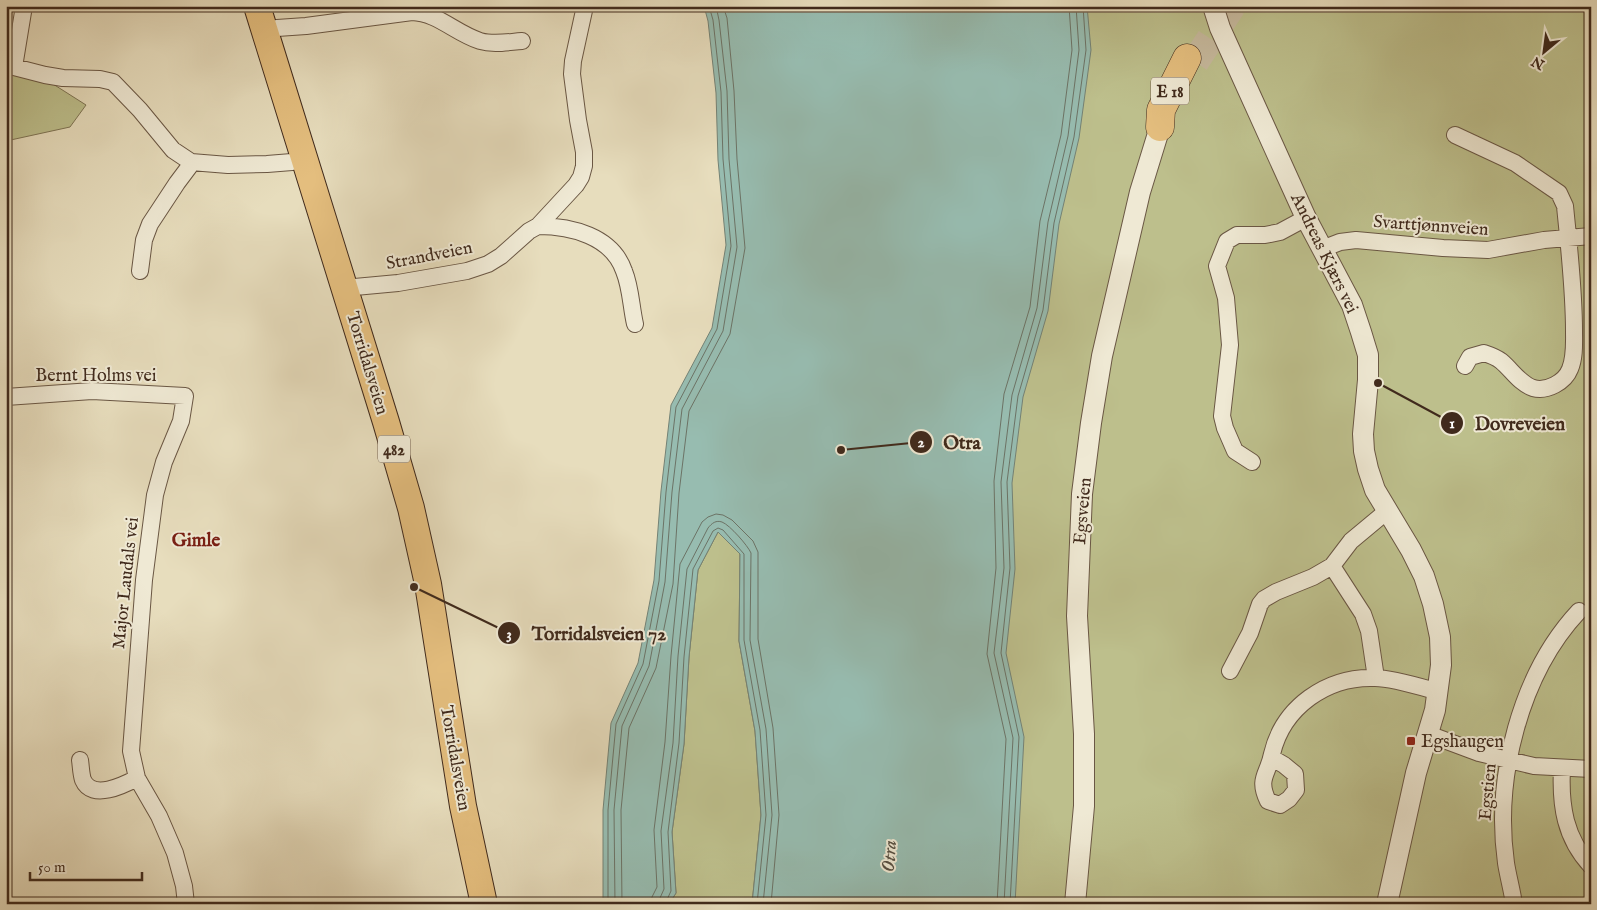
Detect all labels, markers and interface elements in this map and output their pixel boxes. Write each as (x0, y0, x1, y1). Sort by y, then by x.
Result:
north arrow (1520, 28, 1570, 78)
text: N (1529, 52, 1549, 74)
road number: E 18 (1151, 78, 1189, 104)
street label: Andreas Kjærs vei (1284, 189, 1363, 318)
street label: Svarttjønnveien (1373, 211, 1490, 242)
street label: Strandveien (384, 237, 475, 276)
street label: Torridalsveien (340, 309, 393, 418)
street label: Bernt Holms vei (35, 365, 157, 388)
callout: Dovreveien (1439, 406, 1575, 440)
text: Dovreveien (1475, 413, 1565, 437)
text: 1 (1449, 414, 1455, 433)
callout: Otra (908, 425, 991, 459)
text: Otra (943, 432, 982, 456)
text: 2 (917, 433, 925, 452)
road number: 482 (378, 436, 410, 462)
street label: Egsveien (1069, 476, 1098, 546)
street label: Major Laudals vei (108, 516, 145, 650)
district label: Gimle (172, 529, 221, 553)
callout: Torridalsveien 72 (497, 616, 676, 650)
text: Torridalsveien 72 (531, 623, 666, 647)
text: 3 (506, 625, 512, 644)
street label: Torridalsveien (434, 704, 475, 813)
place label: Egshaugen (1421, 731, 1504, 754)
marker: Egshaugen (1405, 735, 1417, 747)
street label: Egstien (1475, 762, 1502, 822)
water label: Otra (877, 839, 903, 873)
scale bar (30, 850, 142, 882)
text: 50 m (38, 858, 66, 877)

